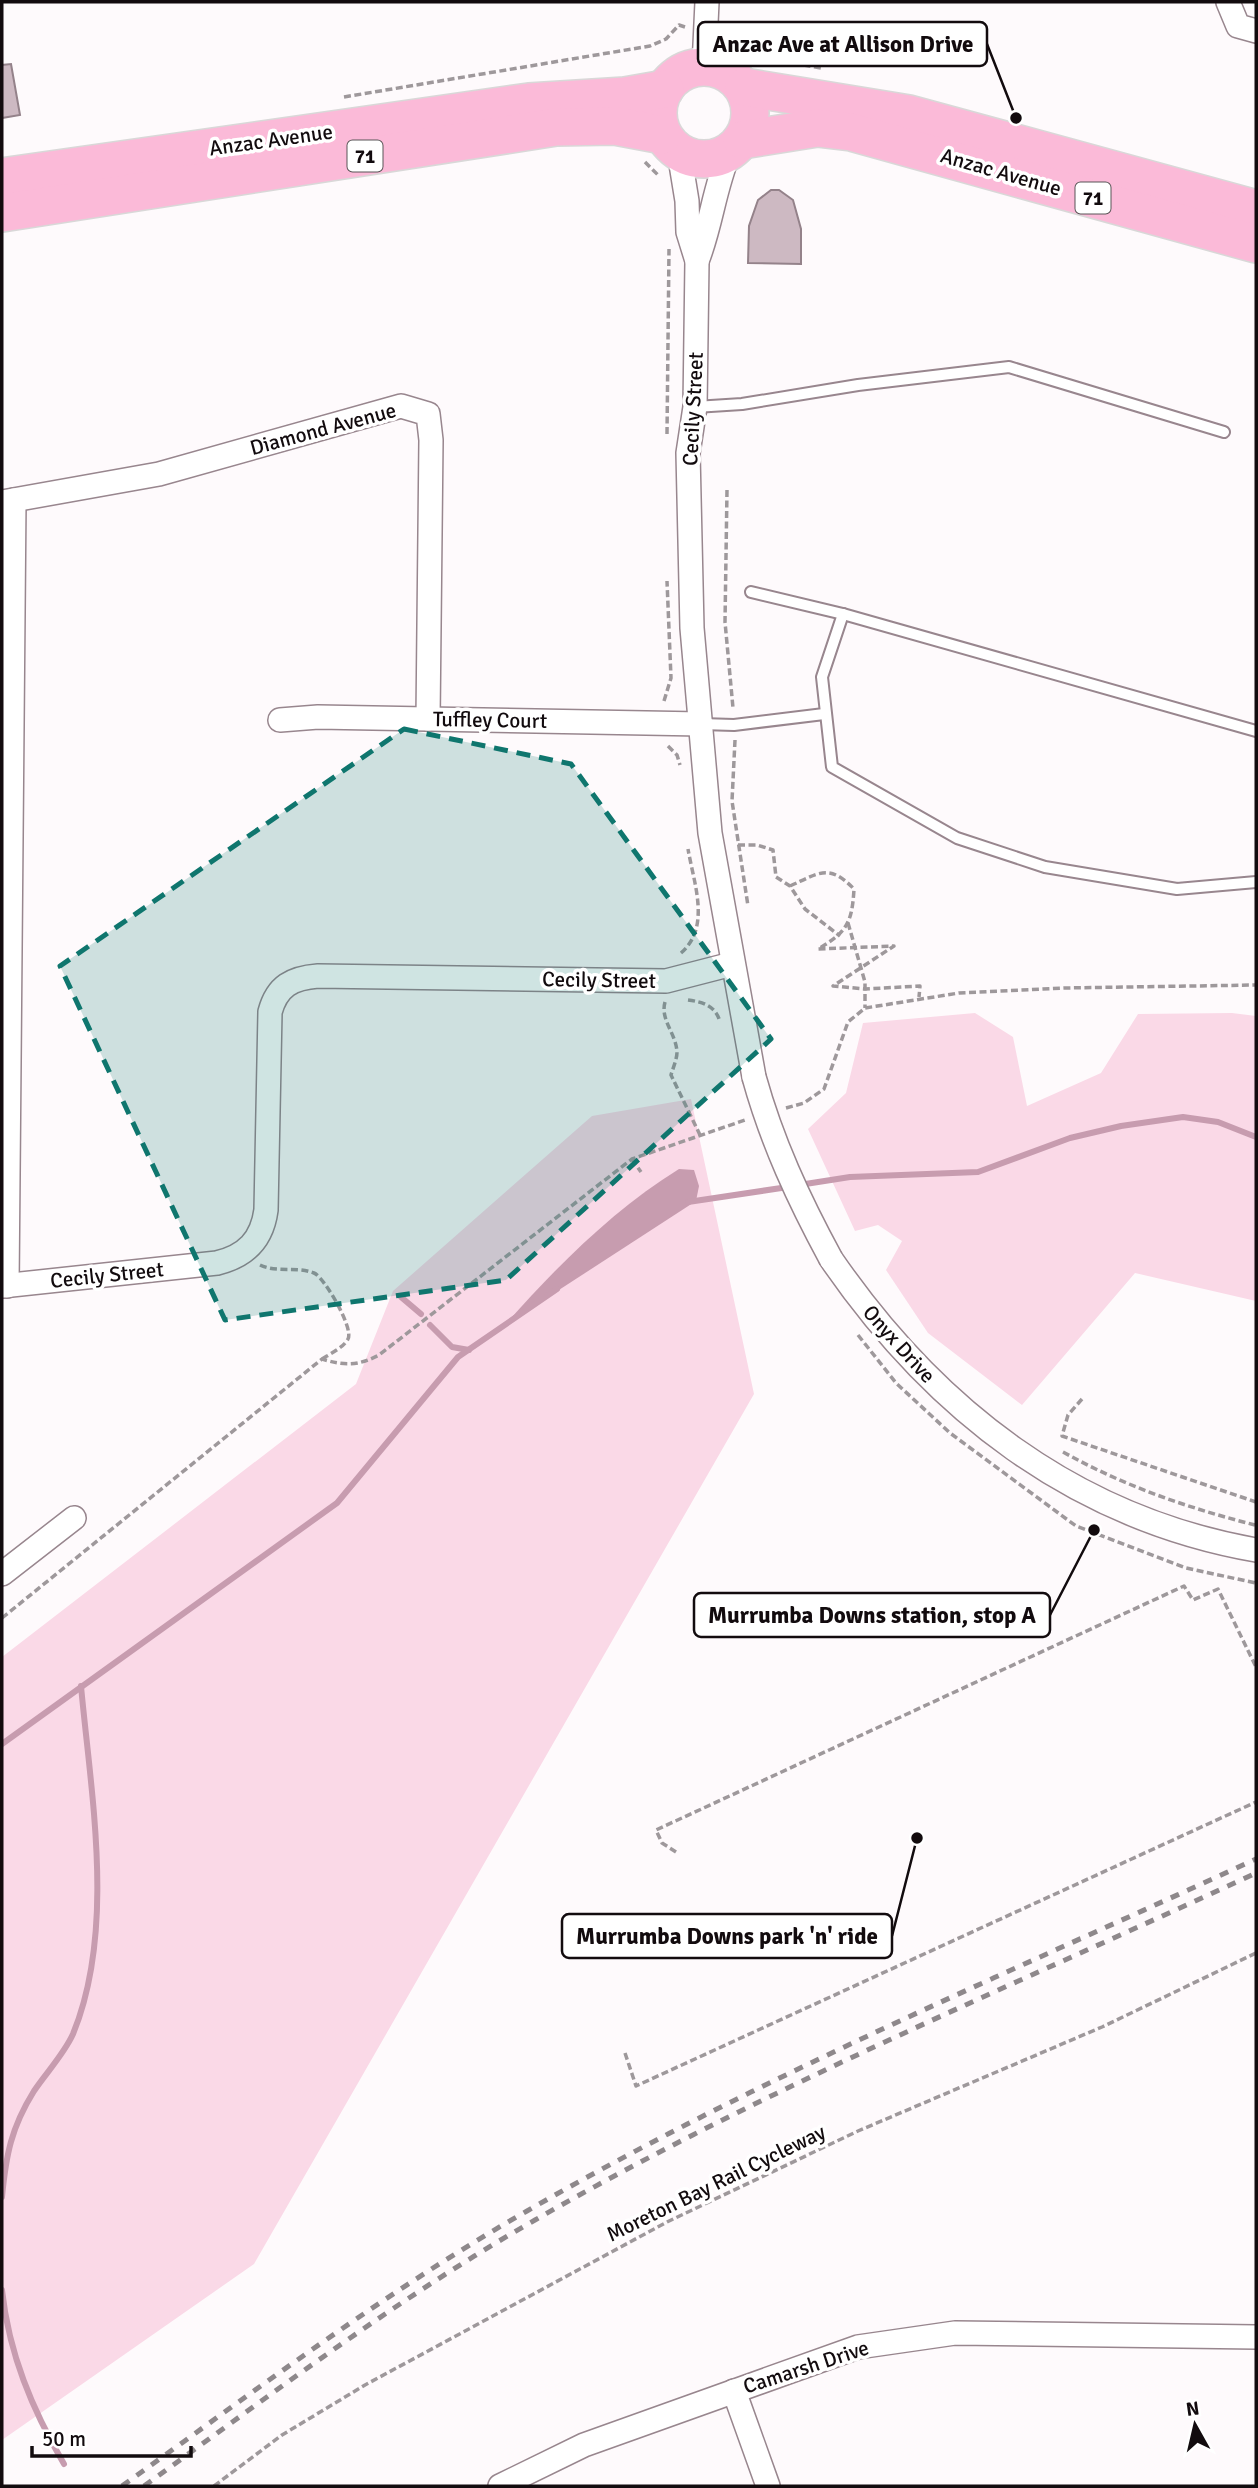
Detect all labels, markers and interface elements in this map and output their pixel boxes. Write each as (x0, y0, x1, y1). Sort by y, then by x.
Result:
callout: Anzac Ave at Allison Drive (698, 22, 987, 66)
text: Anzac Ave at Allison Drive (713, 30, 973, 59)
street label: Anzac Avenue (208, 118, 334, 162)
road number: 71 (348, 140, 382, 172)
street label: Anzac Avenue (938, 142, 1064, 202)
road number: 71 (1076, 182, 1110, 214)
street label: Cecily Street (677, 351, 709, 467)
street label: Diamond Avenue (247, 397, 399, 461)
street label: Tuffley Court (433, 706, 547, 734)
street label: Cecily Street (542, 966, 656, 994)
street label: Cecily Street (49, 1256, 165, 1294)
street label: Onyx Drive (857, 1300, 941, 1388)
callout: Murrumba Downs station, stop A (694, 1593, 1050, 1637)
text: Murrumba Downs station, stop A (708, 1601, 1036, 1630)
callout: Murrumba Downs park 'n' ride (562, 1914, 892, 1958)
text: Murrumba Downs park 'n' ride (576, 1922, 878, 1951)
street label: Moreton Bay Rail Cycleway (602, 2119, 830, 2247)
street label: Camarsh Drive (740, 2334, 872, 2400)
north arrow (1160, 2390, 1230, 2460)
text: N (1185, 2396, 1201, 2422)
scale bar (32, 2414, 191, 2458)
text: 50 m (42, 2426, 86, 2452)

